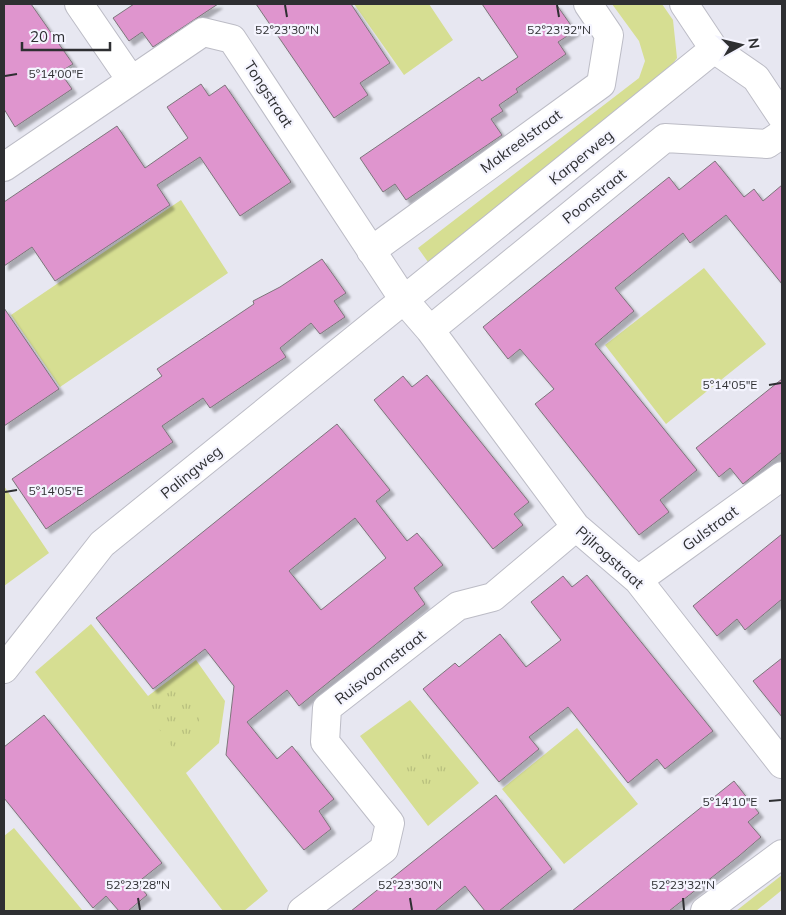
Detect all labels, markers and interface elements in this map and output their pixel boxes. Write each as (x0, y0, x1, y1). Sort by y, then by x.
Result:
scale bar (22, 20, 110, 52)
north arrow (716, 20, 766, 70)
text: 52°23'30"N (255, 22, 319, 37)
text: 52°23'32"N (527, 22, 591, 37)
text: 20 m (30, 27, 65, 46)
text: N (744, 37, 764, 50)
street label: Tongstraat (240, 57, 298, 131)
text: 5°14'00"E (29, 66, 83, 81)
street label: Makreelstraat (477, 105, 565, 177)
street label: Karperweg (545, 125, 617, 189)
street label: Poonstraat (558, 165, 630, 227)
text: 5°14'05"E (703, 377, 757, 392)
street label: Palingweg (156, 441, 226, 503)
text: 5°14'05"E (29, 483, 83, 498)
street label: Gulstraat (678, 501, 742, 555)
street label: Pijlrogstraat (572, 522, 648, 592)
street label: Ruisvoornstraat (331, 626, 429, 708)
text: 5°14'10"E (703, 794, 757, 809)
text: 52°23'28"N (106, 877, 170, 892)
text: 52°23'30"N (378, 877, 442, 892)
text: 52°23'32"N (651, 877, 715, 892)

